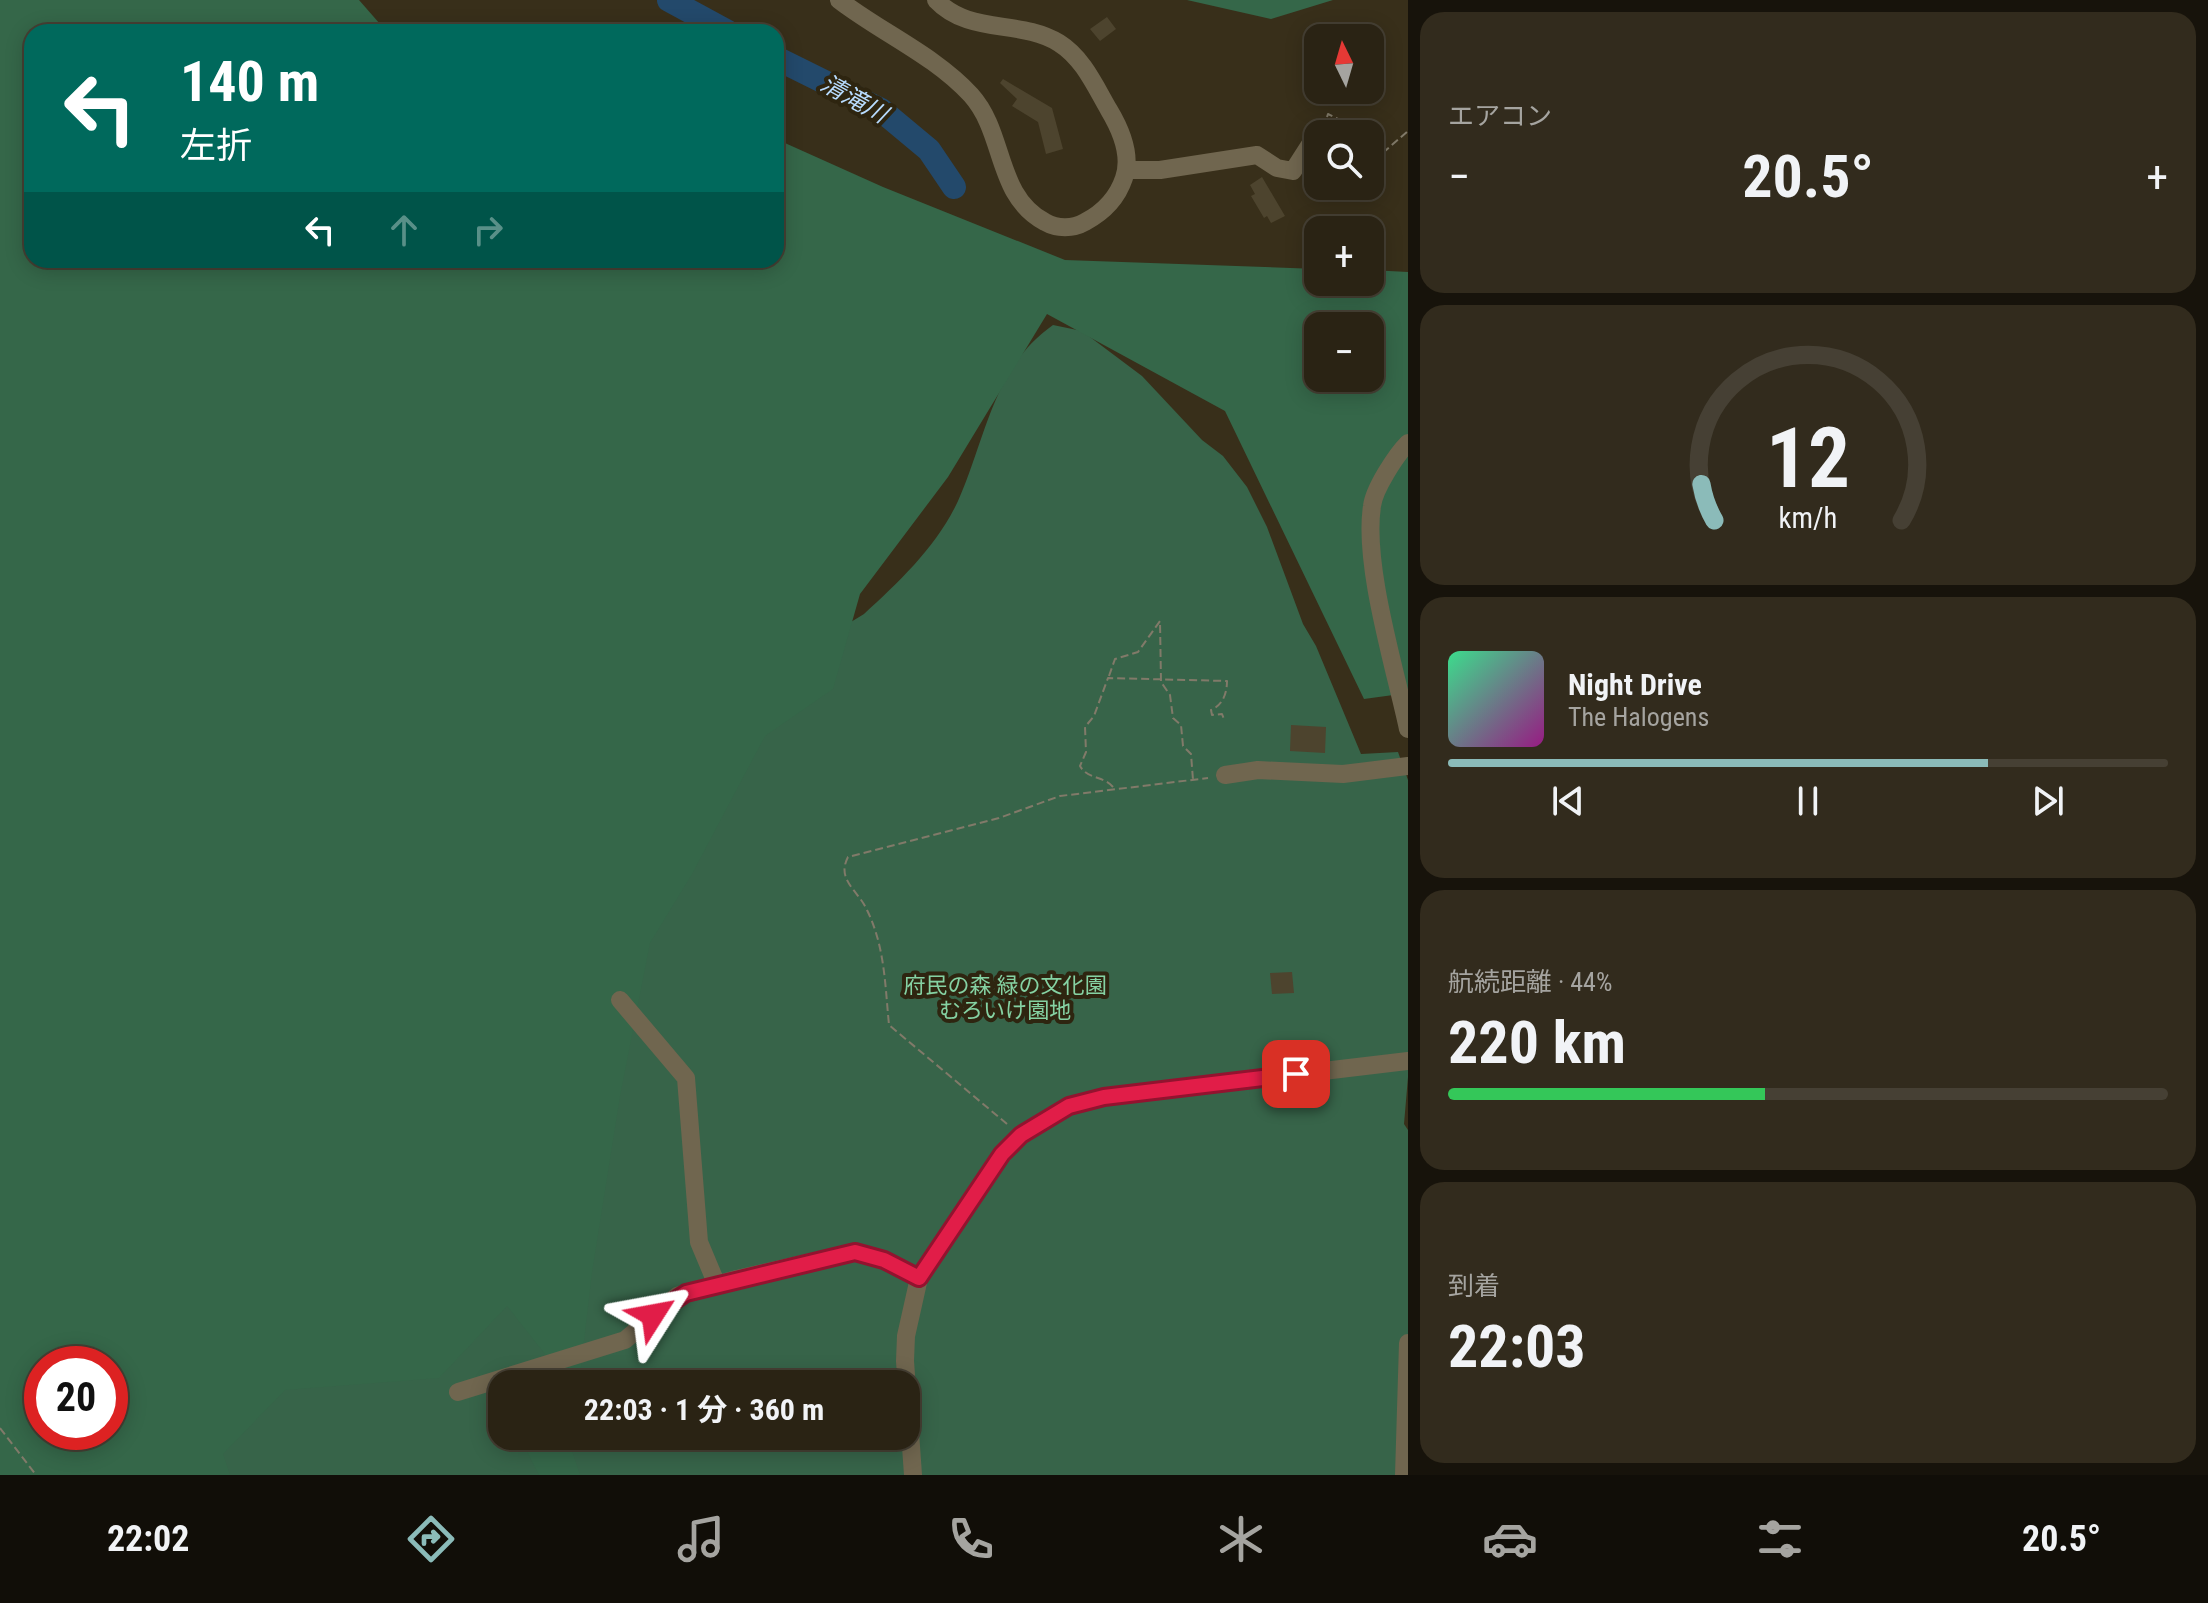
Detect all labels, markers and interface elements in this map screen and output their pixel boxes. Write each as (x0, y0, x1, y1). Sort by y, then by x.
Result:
north arrow (1304, 24, 1384, 104)
map controls (1304, 24, 1384, 392)
text: 140 m (180, 49, 319, 115)
icon: left (48, 56, 152, 160)
water label: 清滝川 (816, 69, 895, 130)
text: エアコン (1448, 101, 1552, 131)
button: search (1304, 120, 1384, 200)
text: 左折 (180, 125, 252, 167)
text: 20.5° (1742, 141, 1874, 212)
text: − (1448, 151, 1470, 203)
text: + (2146, 151, 2168, 203)
icon: left (298, 208, 342, 252)
icon: ahead (382, 208, 426, 252)
icon: right (466, 208, 510, 252)
button: + (1304, 216, 1384, 296)
button: − (1304, 312, 1384, 392)
text: 12 (1766, 409, 1850, 506)
text: km/h (1779, 501, 1837, 535)
text: Night Drive (1568, 667, 1702, 702)
text: The Halogens (1568, 702, 1709, 732)
icon: previous (1546, 779, 1590, 823)
icon: pause (1786, 779, 1830, 823)
icon: next (2026, 779, 2070, 823)
text: 航続距離 · 44% (1448, 967, 1612, 997)
park label: 府民の森 緑の文化園 むろいけ園地 (903, 973, 1107, 1023)
text: 220 km (1448, 1007, 1626, 1078)
pin (1262, 1040, 1330, 1108)
icon: arrive (1274, 1052, 1318, 1096)
text: 到着 (1448, 1271, 1500, 1301)
position arrow (611, 1273, 695, 1357)
text: 22:03 (1448, 1311, 1586, 1382)
speed limit sign: 20 (24, 1346, 128, 1450)
text: 22:03 · 1 分 · 360 m (584, 1392, 824, 1427)
icon: directions (403, 1511, 459, 1567)
icon: music (673, 1511, 729, 1567)
icon: phone (943, 1511, 999, 1567)
icon: climate (1213, 1511, 1269, 1567)
icon: car (1482, 1511, 1538, 1567)
icon: filters (1752, 1511, 1808, 1567)
text: 22:02 (107, 1518, 190, 1560)
text: 20.5° (2022, 1518, 2101, 1560)

